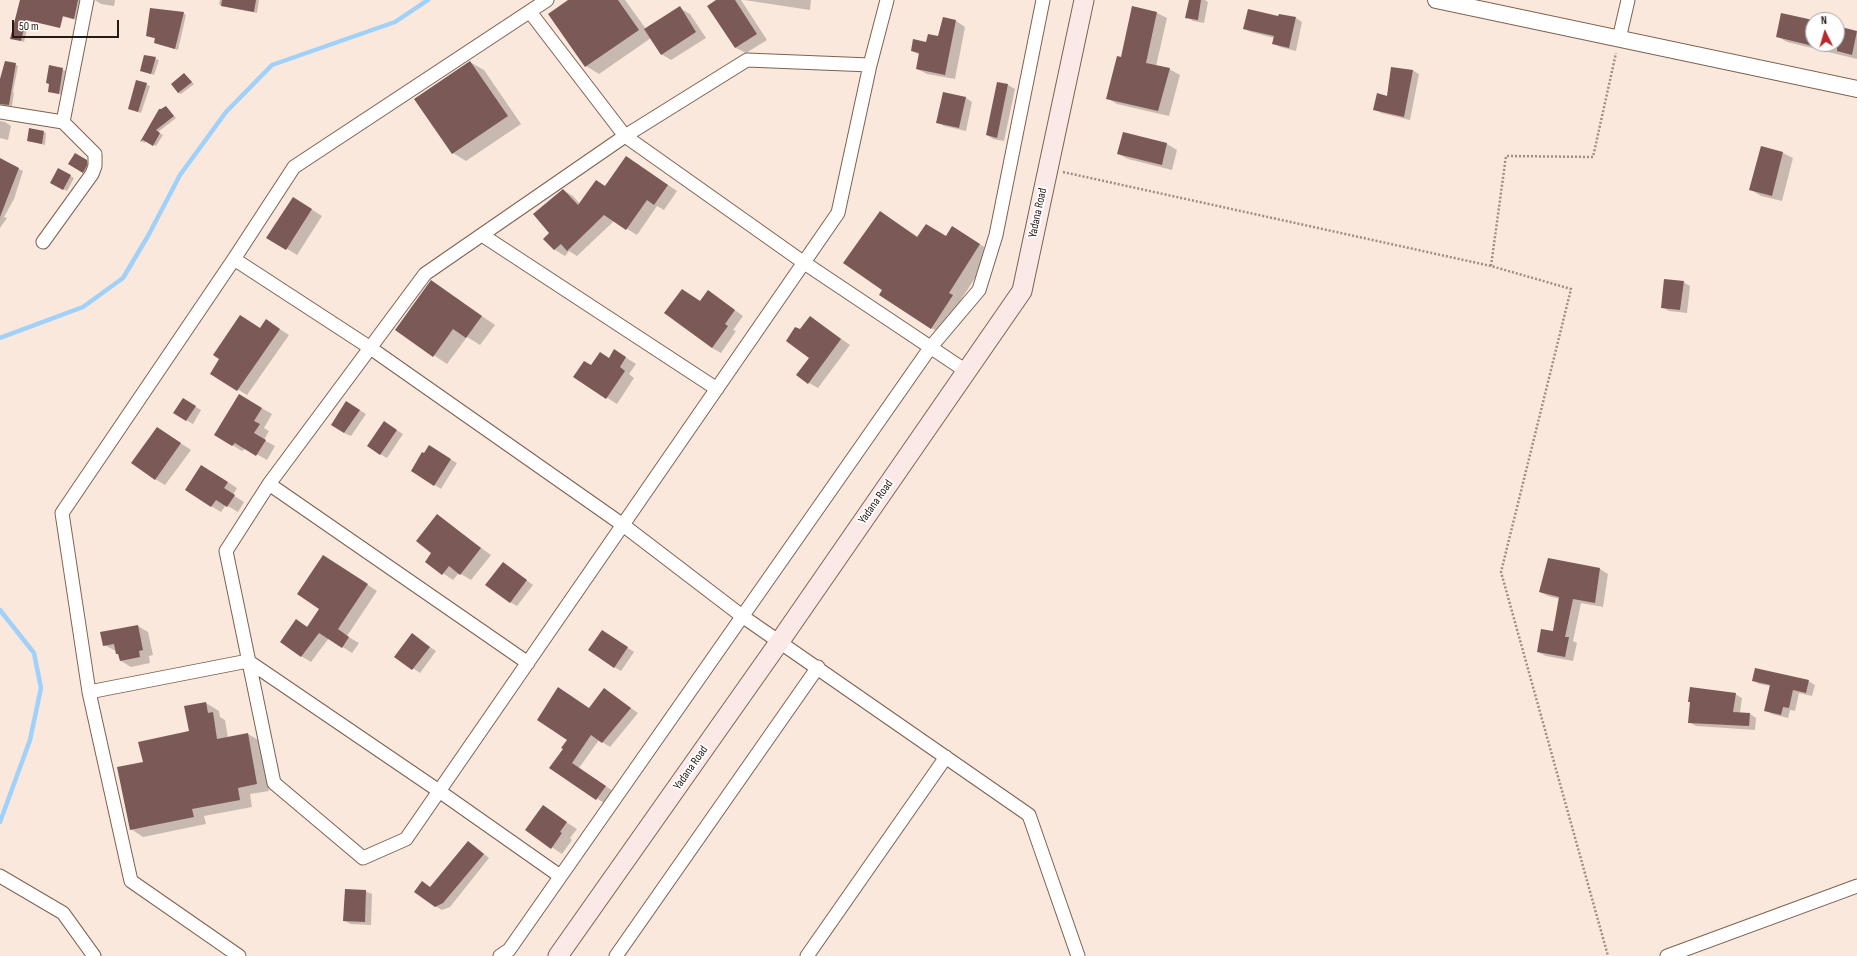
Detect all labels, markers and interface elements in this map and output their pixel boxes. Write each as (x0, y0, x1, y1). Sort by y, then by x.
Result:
scale bar (14, 12, 121, 38)
north arrow (1805, 12, 1845, 52)
text: N (1821, 14, 1827, 27)
text: 50 m (19, 19, 39, 34)
street label: Yadana Road (1026, 187, 1050, 239)
street label: Yadana Road (856, 477, 896, 527)
street label: Yadana Road (671, 743, 711, 793)

